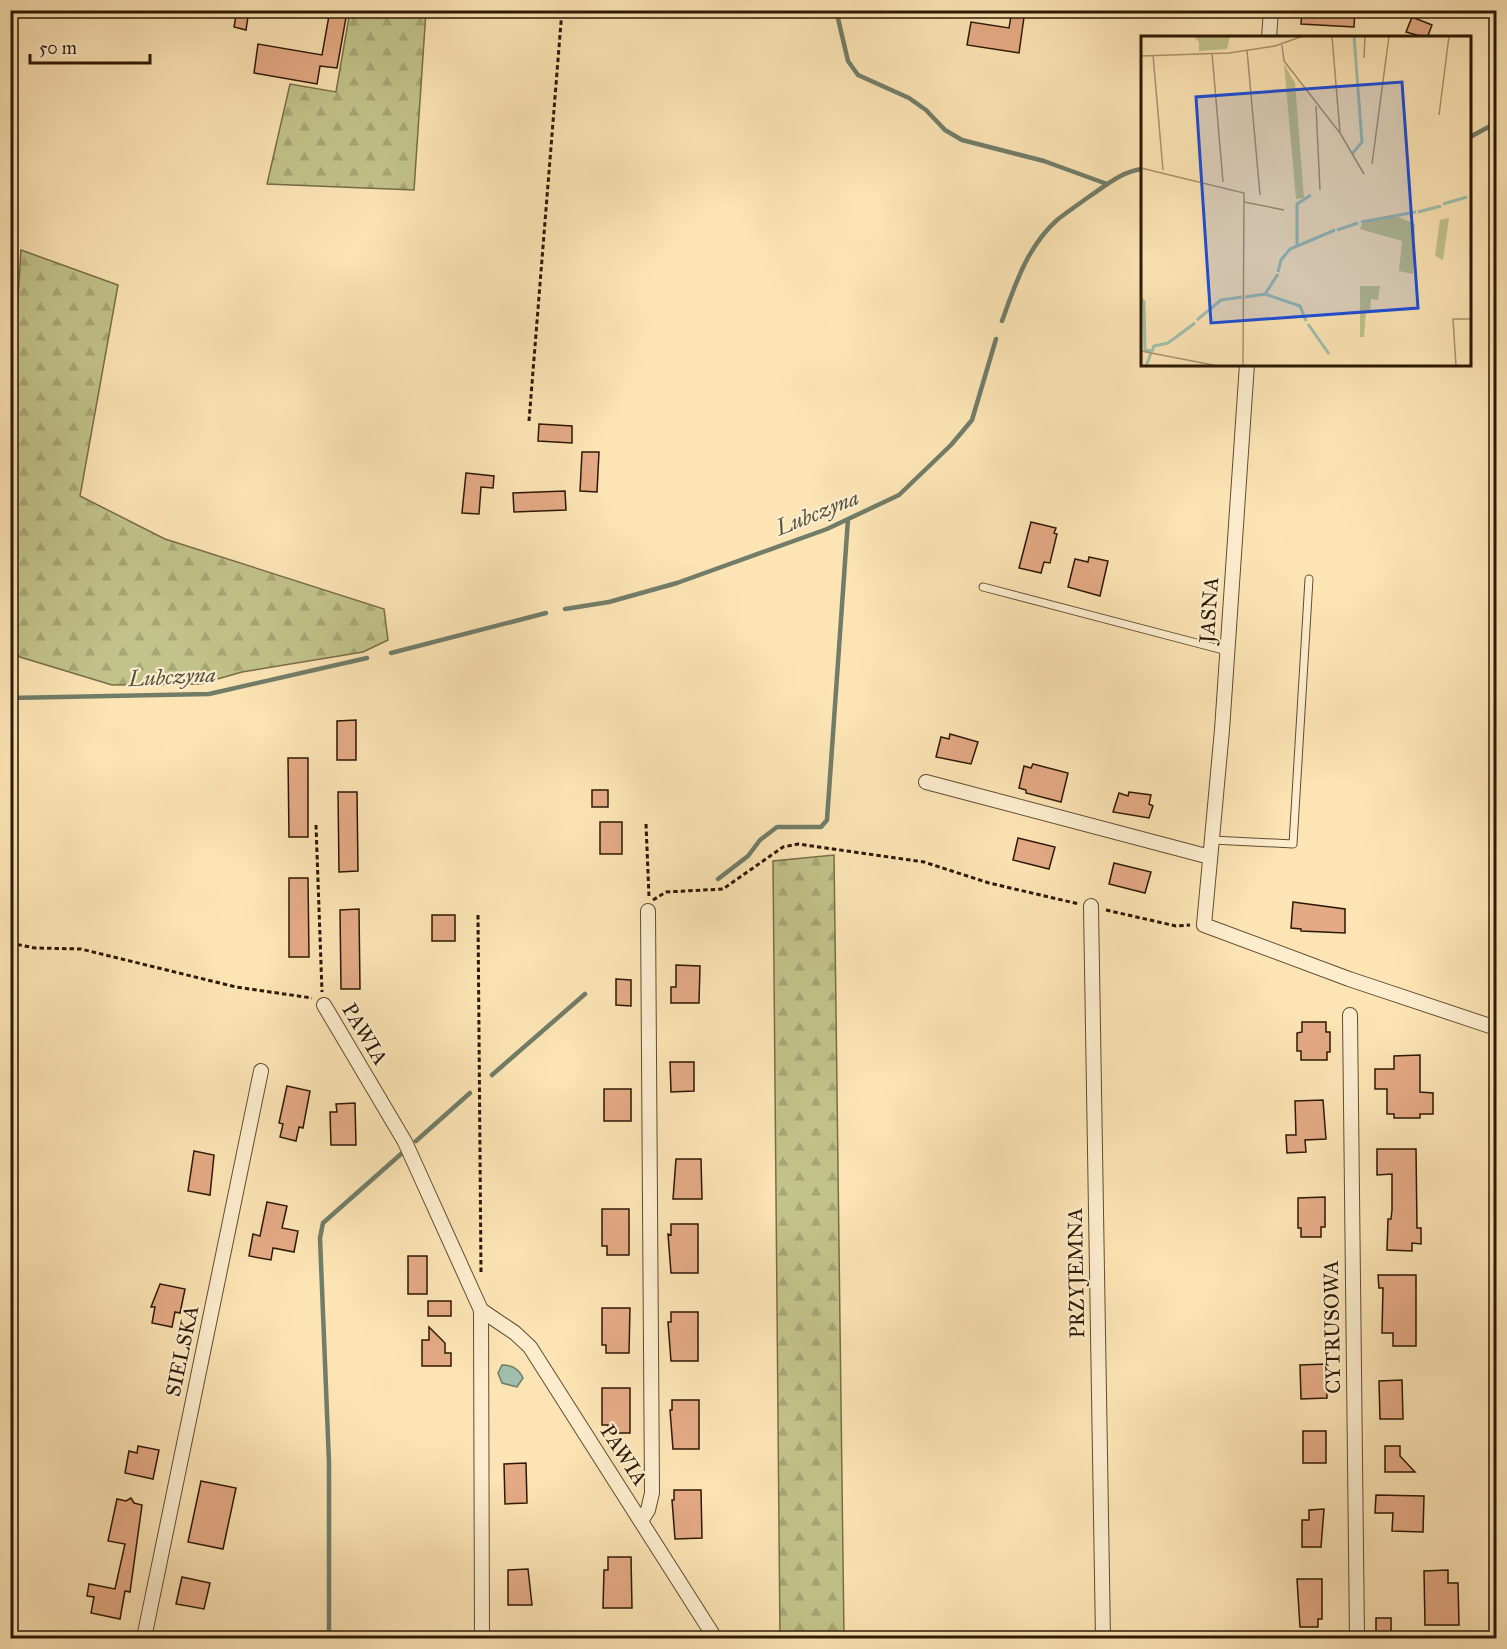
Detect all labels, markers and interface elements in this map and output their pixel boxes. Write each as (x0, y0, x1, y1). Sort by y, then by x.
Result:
scale bar (30, 27, 150, 65)
inset map (1141, 36, 1471, 366)
text: 50 m (39, 37, 77, 59)
water label: Lubczyna (771, 484, 863, 542)
street label: JASNA (1194, 576, 1224, 646)
water label: Lubczyna (127, 661, 216, 692)
street label: PAWIA (336, 998, 394, 1070)
street label: PRZYJEMNA (1062, 1207, 1090, 1339)
street label: CYTRUSOWA (1318, 1260, 1346, 1394)
street label: SIELSKA (160, 1303, 204, 1399)
street label: PAWIA (595, 1420, 653, 1490)

